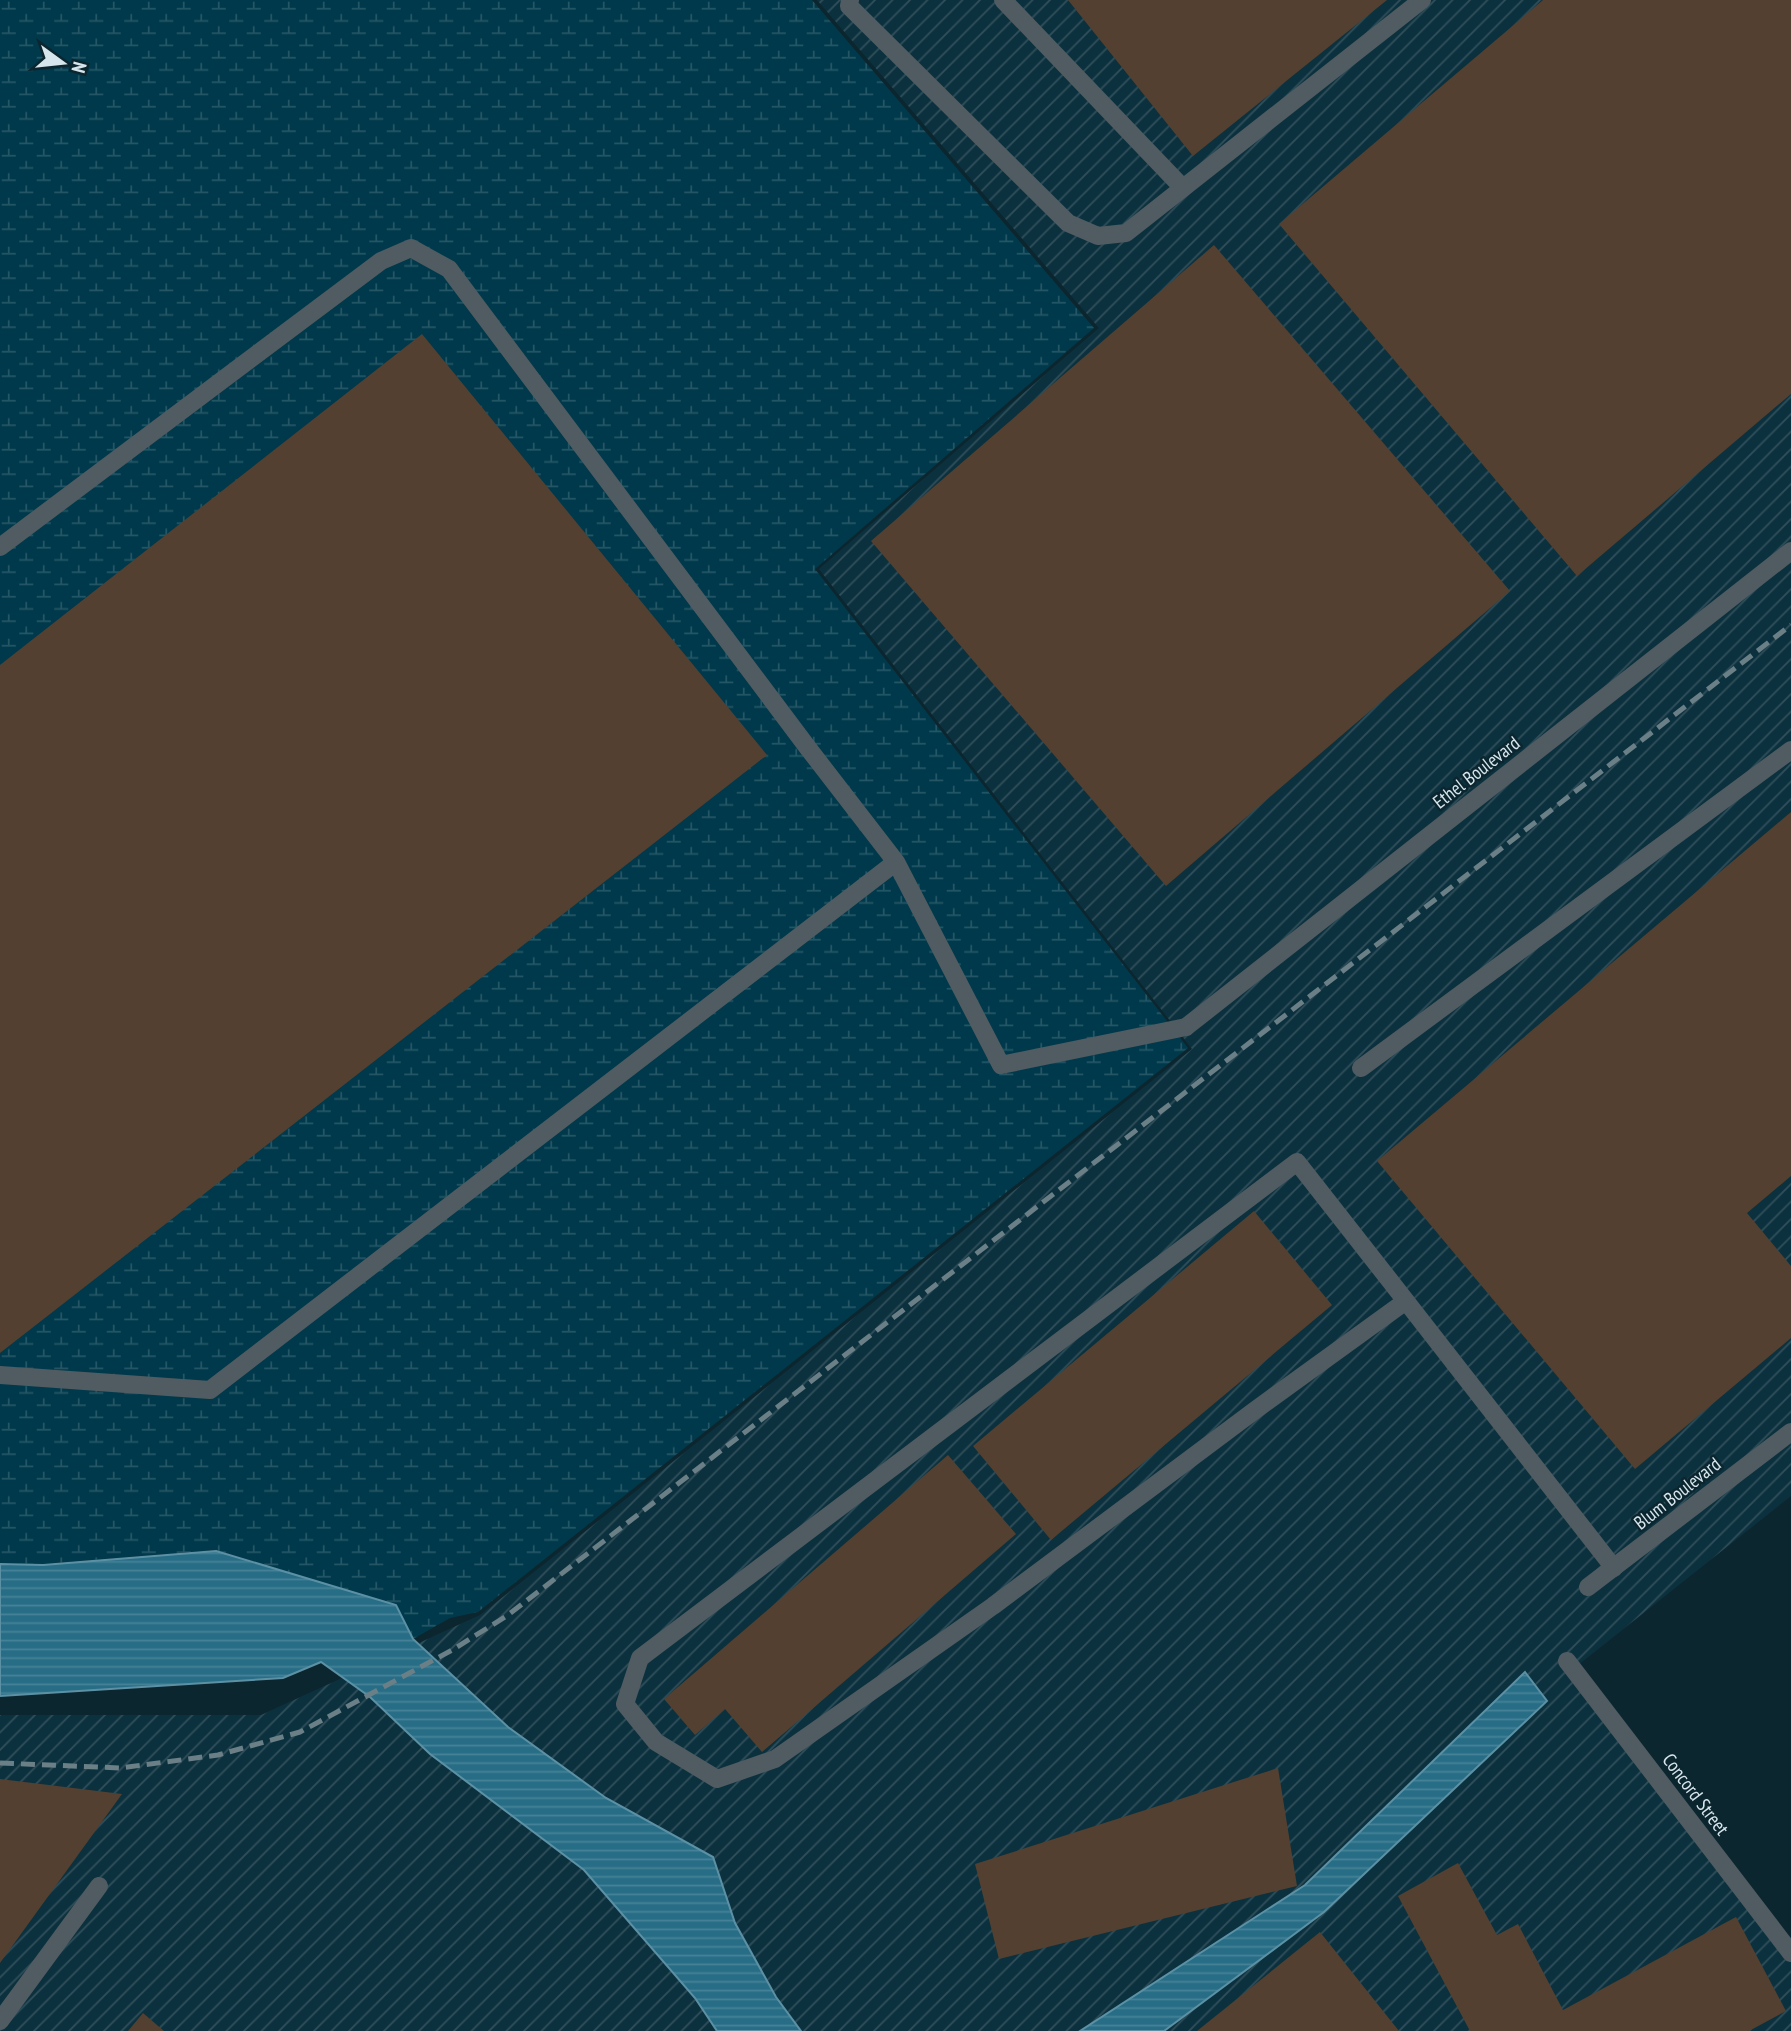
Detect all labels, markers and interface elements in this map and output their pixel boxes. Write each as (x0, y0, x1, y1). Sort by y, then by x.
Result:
north arrow (28, 28, 98, 98)
text: N (67, 59, 92, 75)
street label: Ethel Boulevard (1428, 731, 1524, 813)
street label: Blum Boulevard (1629, 1452, 1725, 1534)
street label: Concord Street (1657, 1748, 1735, 1840)

